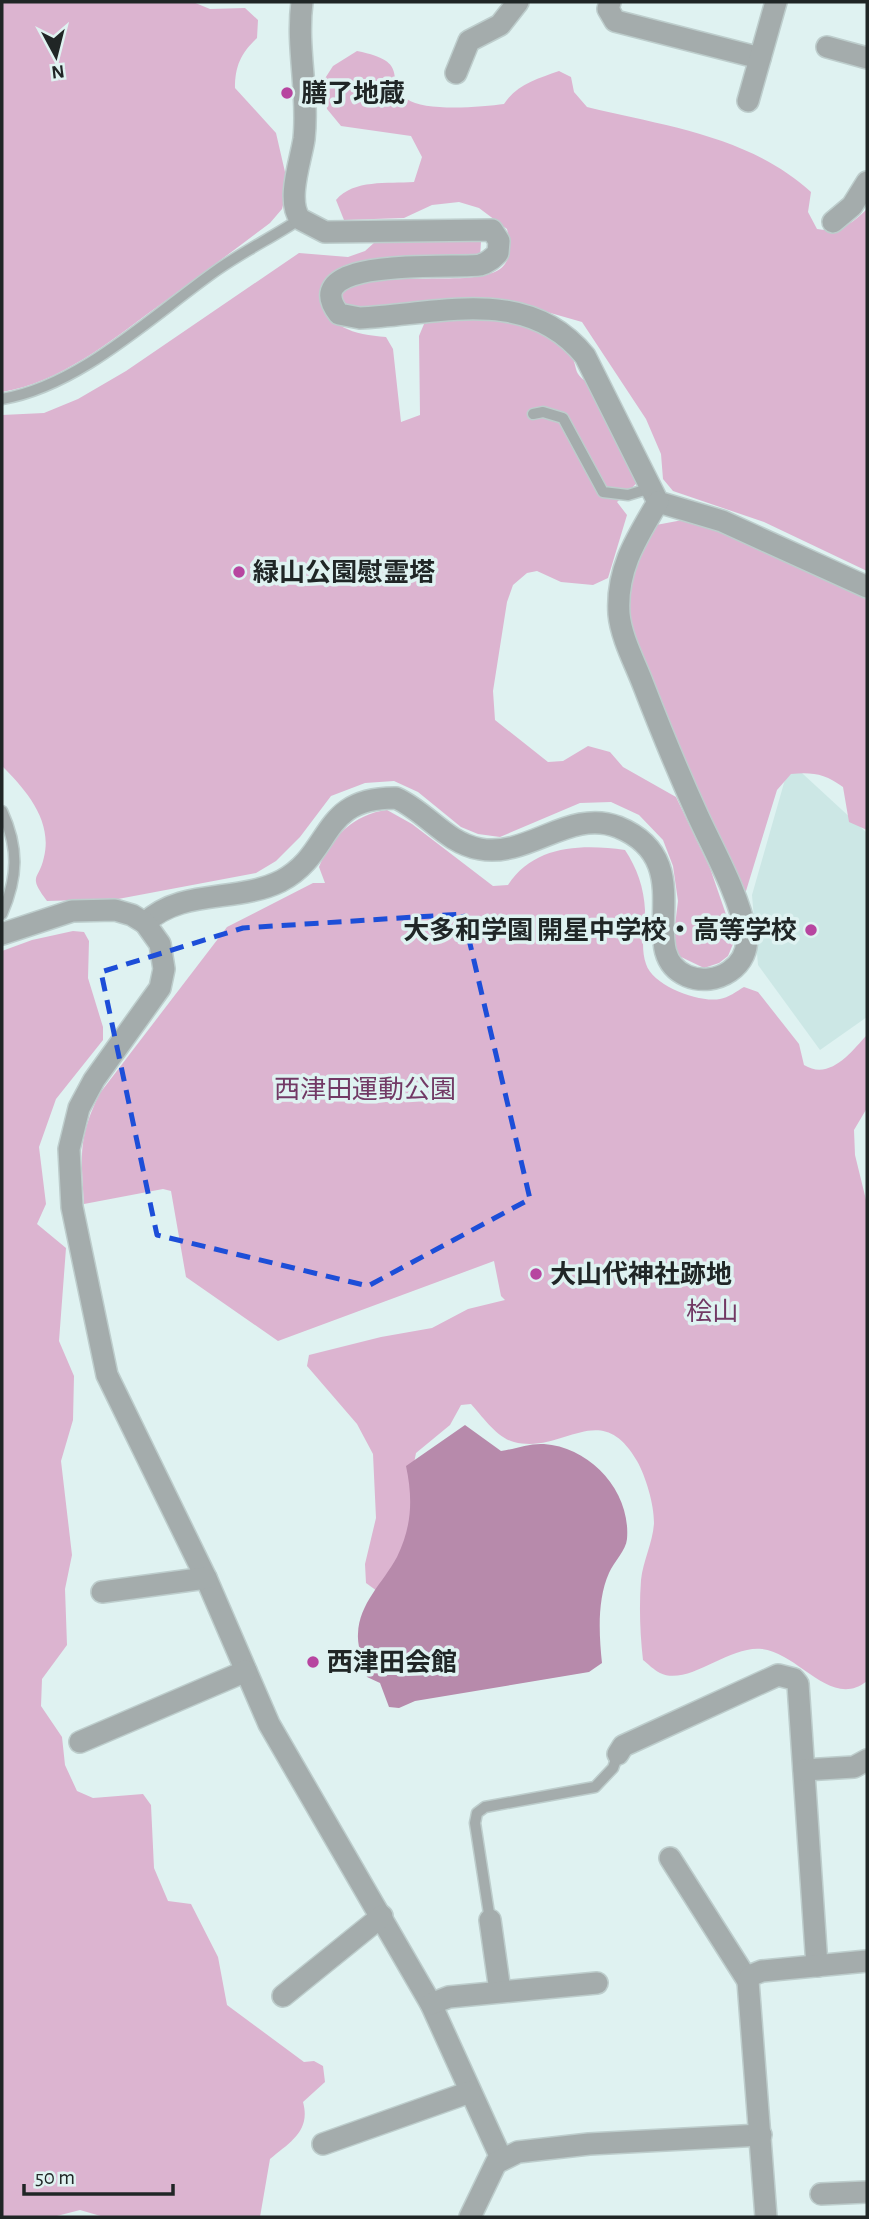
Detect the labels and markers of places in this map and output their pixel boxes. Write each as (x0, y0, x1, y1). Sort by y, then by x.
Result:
place label: 膳了地蔵 (301, 79, 405, 107)
marker: 膳了地蔵 (279, 85, 295, 101)
place label: 緑山公園慰霊塔 (253, 558, 435, 586)
marker: 緑山公園慰霊塔 (231, 564, 247, 580)
place label: 大多和学園 開星中学校・高等学校 (403, 916, 797, 944)
marker: 大多和学園 開星中学校・高等学校 (803, 922, 819, 938)
place label: 大山代神社跡地 (550, 1260, 732, 1288)
marker: 大山代神社跡地 (528, 1266, 544, 1282)
place label: 西津田会館 (327, 1648, 457, 1676)
marker: 西津田会館 (305, 1654, 321, 1670)

